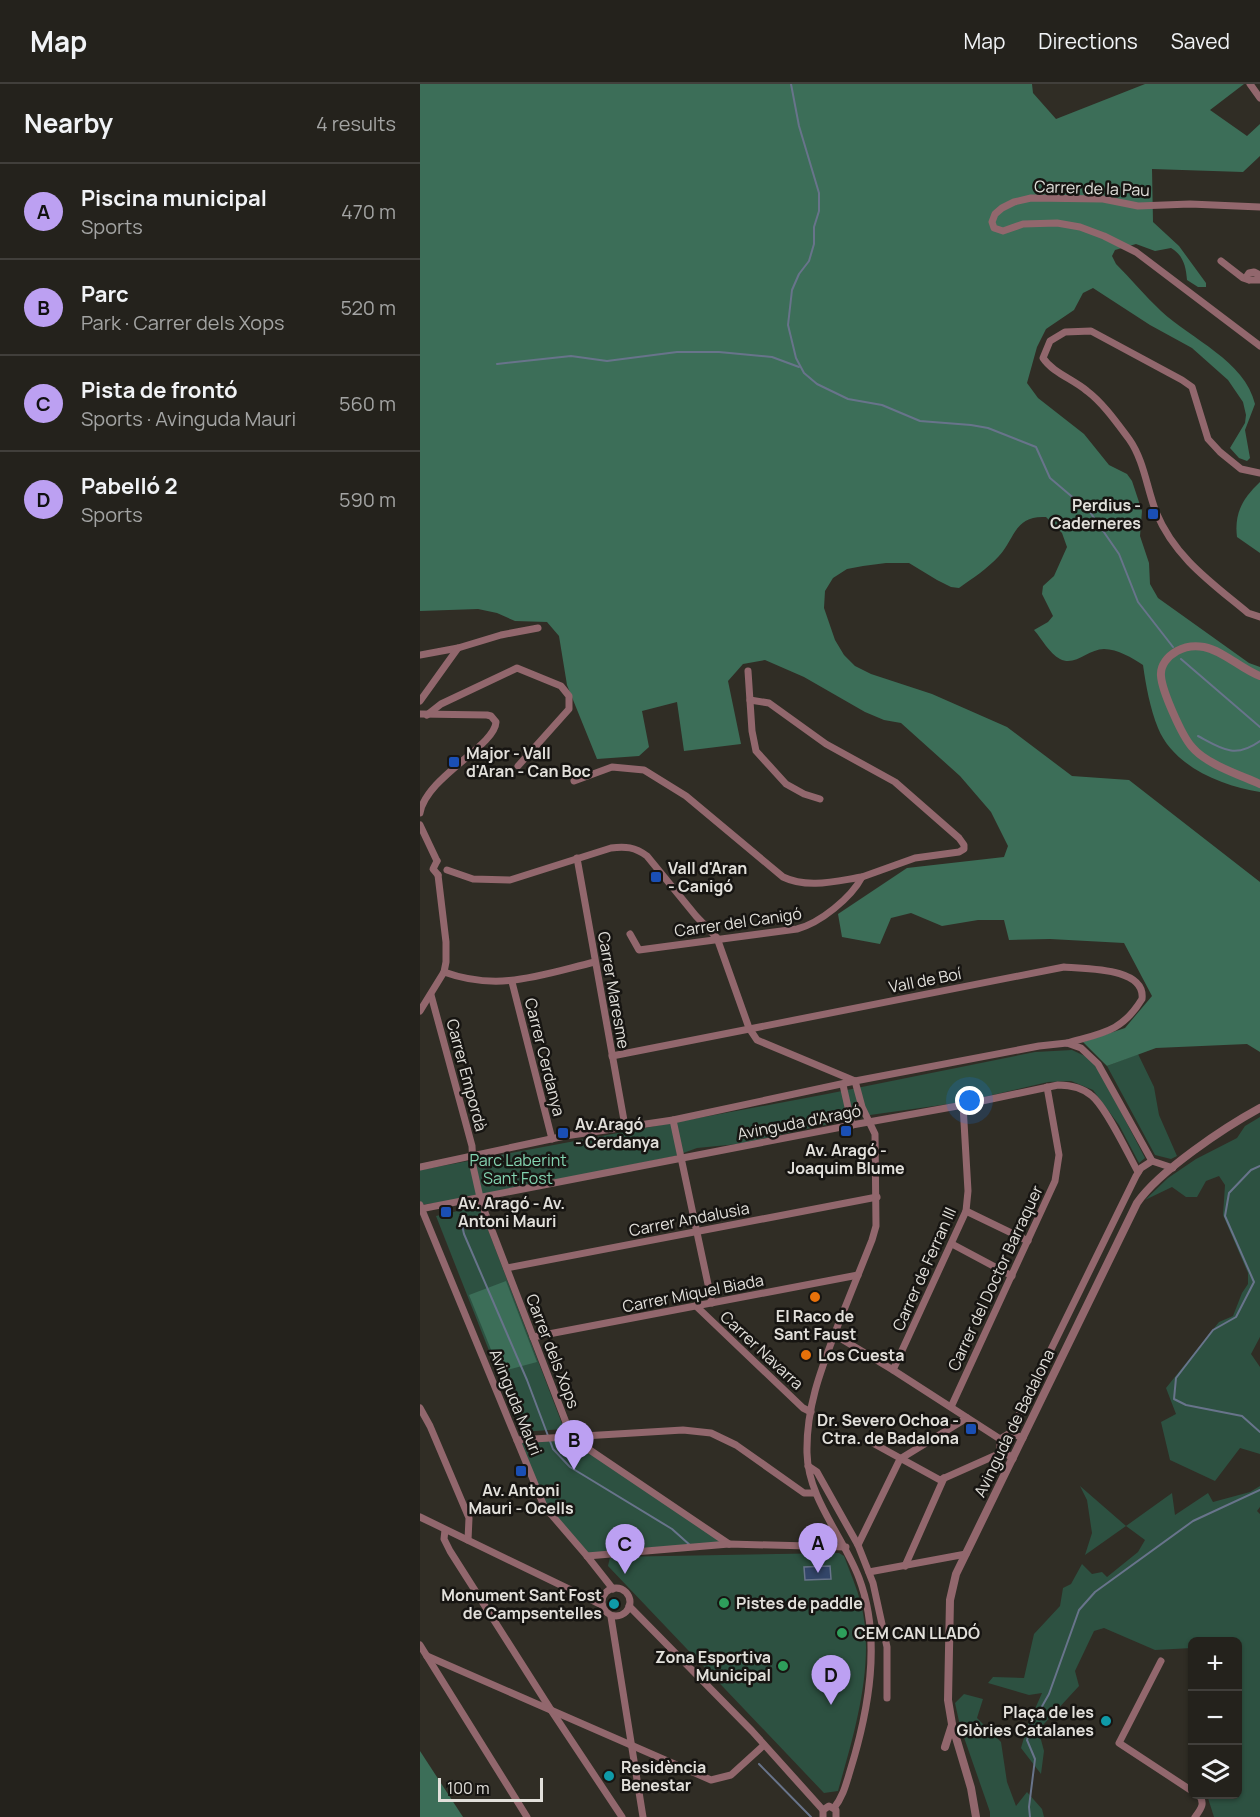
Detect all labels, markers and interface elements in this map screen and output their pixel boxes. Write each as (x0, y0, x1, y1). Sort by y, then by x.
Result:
text: Map (30, 22, 87, 60)
text: Map (964, 27, 1005, 55)
text: Directions (1038, 27, 1138, 55)
text: Saved (1171, 27, 1230, 55)
text: Nearby (24, 105, 113, 141)
text: 4 results (316, 110, 396, 137)
street label: Carrer de la Pau (1034, 175, 1150, 201)
text: Piscina municipal (81, 183, 267, 213)
text: A (37, 198, 50, 225)
text: 470 m (341, 198, 396, 225)
text: Sports (81, 213, 143, 240)
text: Parc (81, 279, 129, 309)
text: B (37, 294, 50, 321)
text: 520 m (340, 294, 396, 321)
text: Park · Carrer dels Xops (81, 309, 284, 336)
text: Pista de frontó (81, 375, 238, 405)
text: C (36, 390, 51, 417)
text: 560 m (339, 390, 396, 417)
text: Sports · Avinguda Mauri (81, 405, 296, 432)
text: Pabelló 2 (81, 471, 178, 501)
text: D (36, 486, 51, 513)
text: 590 m (339, 486, 396, 513)
place label: Perdius - Caderneres (1050, 494, 1141, 534)
text: Sports (81, 501, 143, 528)
marker: Perdius - Caderneres (1146, 507, 1160, 521)
place label: Major - Vall d'Aran - Can Boc (466, 742, 591, 782)
marker: Major - Vall d'Aran - Can Boc (447, 755, 461, 769)
place label: Vall d'Aran - Canigó (668, 857, 747, 897)
marker: Vall d'Aran - Canigó (649, 870, 663, 884)
street label: Carrer del Canigó (673, 902, 803, 942)
street label: Carrer Maresme (593, 930, 635, 1050)
street label: Vall de Boí (887, 962, 963, 998)
street label: Carrer Cerdanya (520, 996, 570, 1118)
street label: Carrer Empordà (441, 1016, 493, 1134)
your location (955, 1086, 984, 1115)
street label: Avinguda d'Aragó (735, 1099, 863, 1145)
place label: Av.Aragó - Cerdanya (575, 1113, 659, 1153)
marker: Av. Aragó - Joaquim Blume (839, 1124, 853, 1138)
marker: Av.Aragó - Cerdanya (556, 1126, 570, 1140)
place label: Av. Aragó - Joaquim Blume (787, 1139, 905, 1179)
park label: Parc Laberint Sant Fost (469, 1149, 567, 1189)
street label: Carrer del Doctor Barraquer (942, 1181, 1048, 1374)
place label: Av. Aragó - Av. Antoni Mauri (458, 1192, 565, 1232)
street label: Carrer Andalusia (627, 1197, 751, 1241)
street label: Carrer de Ferran III (887, 1204, 961, 1334)
marker: Av. Aragó - Av. Antoni Mauri (439, 1205, 453, 1219)
street label: Carrer Miquel Biada (621, 1269, 765, 1317)
marker: El Raco de Sant Faust (808, 1290, 822, 1304)
street label: Carrer dels Xops (521, 1291, 585, 1411)
place label: El Raco de Sant Faust (774, 1305, 856, 1345)
street label: Carrer Navarra (716, 1306, 808, 1394)
place label: Los Cuesta (818, 1344, 904, 1366)
street label: Avinguda de Badalona (969, 1345, 1059, 1501)
street label: Avinguda Mauri (485, 1346, 547, 1458)
marker: Los Cuesta (799, 1348, 813, 1362)
place label: Dr. Severo Ochoa - Ctra. de Badalona (817, 1409, 959, 1449)
pin: B (554, 1420, 594, 1470)
marker: Dr. Severo Ochoa - Ctra. de Badalona (964, 1422, 978, 1436)
marker: Av. Antoni Mauri - Ocells (514, 1464, 528, 1478)
place label: Av. Antoni Mauri - Ocells (468, 1479, 574, 1519)
pin: C (606, 1524, 644, 1574)
pin: A (798, 1524, 838, 1573)
place label: Monument Sant Fost de Campsentelles (441, 1584, 602, 1624)
place label: Pistes de paddle (736, 1592, 863, 1614)
marker: Pistes de paddle (717, 1596, 731, 1610)
marker: Monument Sant Fost de Campsentelles (607, 1597, 621, 1611)
place label: CEM CAN LLADÓ (854, 1622, 980, 1644)
marker: CEM CAN LLADÓ (835, 1626, 849, 1640)
map controls (1188, 1637, 1242, 1799)
button: + (1188, 1637, 1242, 1691)
place label: Zona Esportiva Municipal (655, 1646, 771, 1686)
pin: D (812, 1656, 850, 1705)
marker: Zona Esportiva Municipal (776, 1659, 790, 1673)
button: − (1188, 1691, 1242, 1745)
place label: Plaça de les Glòries Catalanes (956, 1701, 1094, 1741)
marker: Plaça de les Glòries Catalanes (1099, 1714, 1113, 1728)
button: layers (1188, 1745, 1242, 1799)
place label: Residència Benestar (621, 1756, 706, 1796)
marker: Residència Benestar (602, 1769, 616, 1783)
scale bar (438, 1775, 543, 1802)
text: 100 m (447, 1777, 490, 1799)

